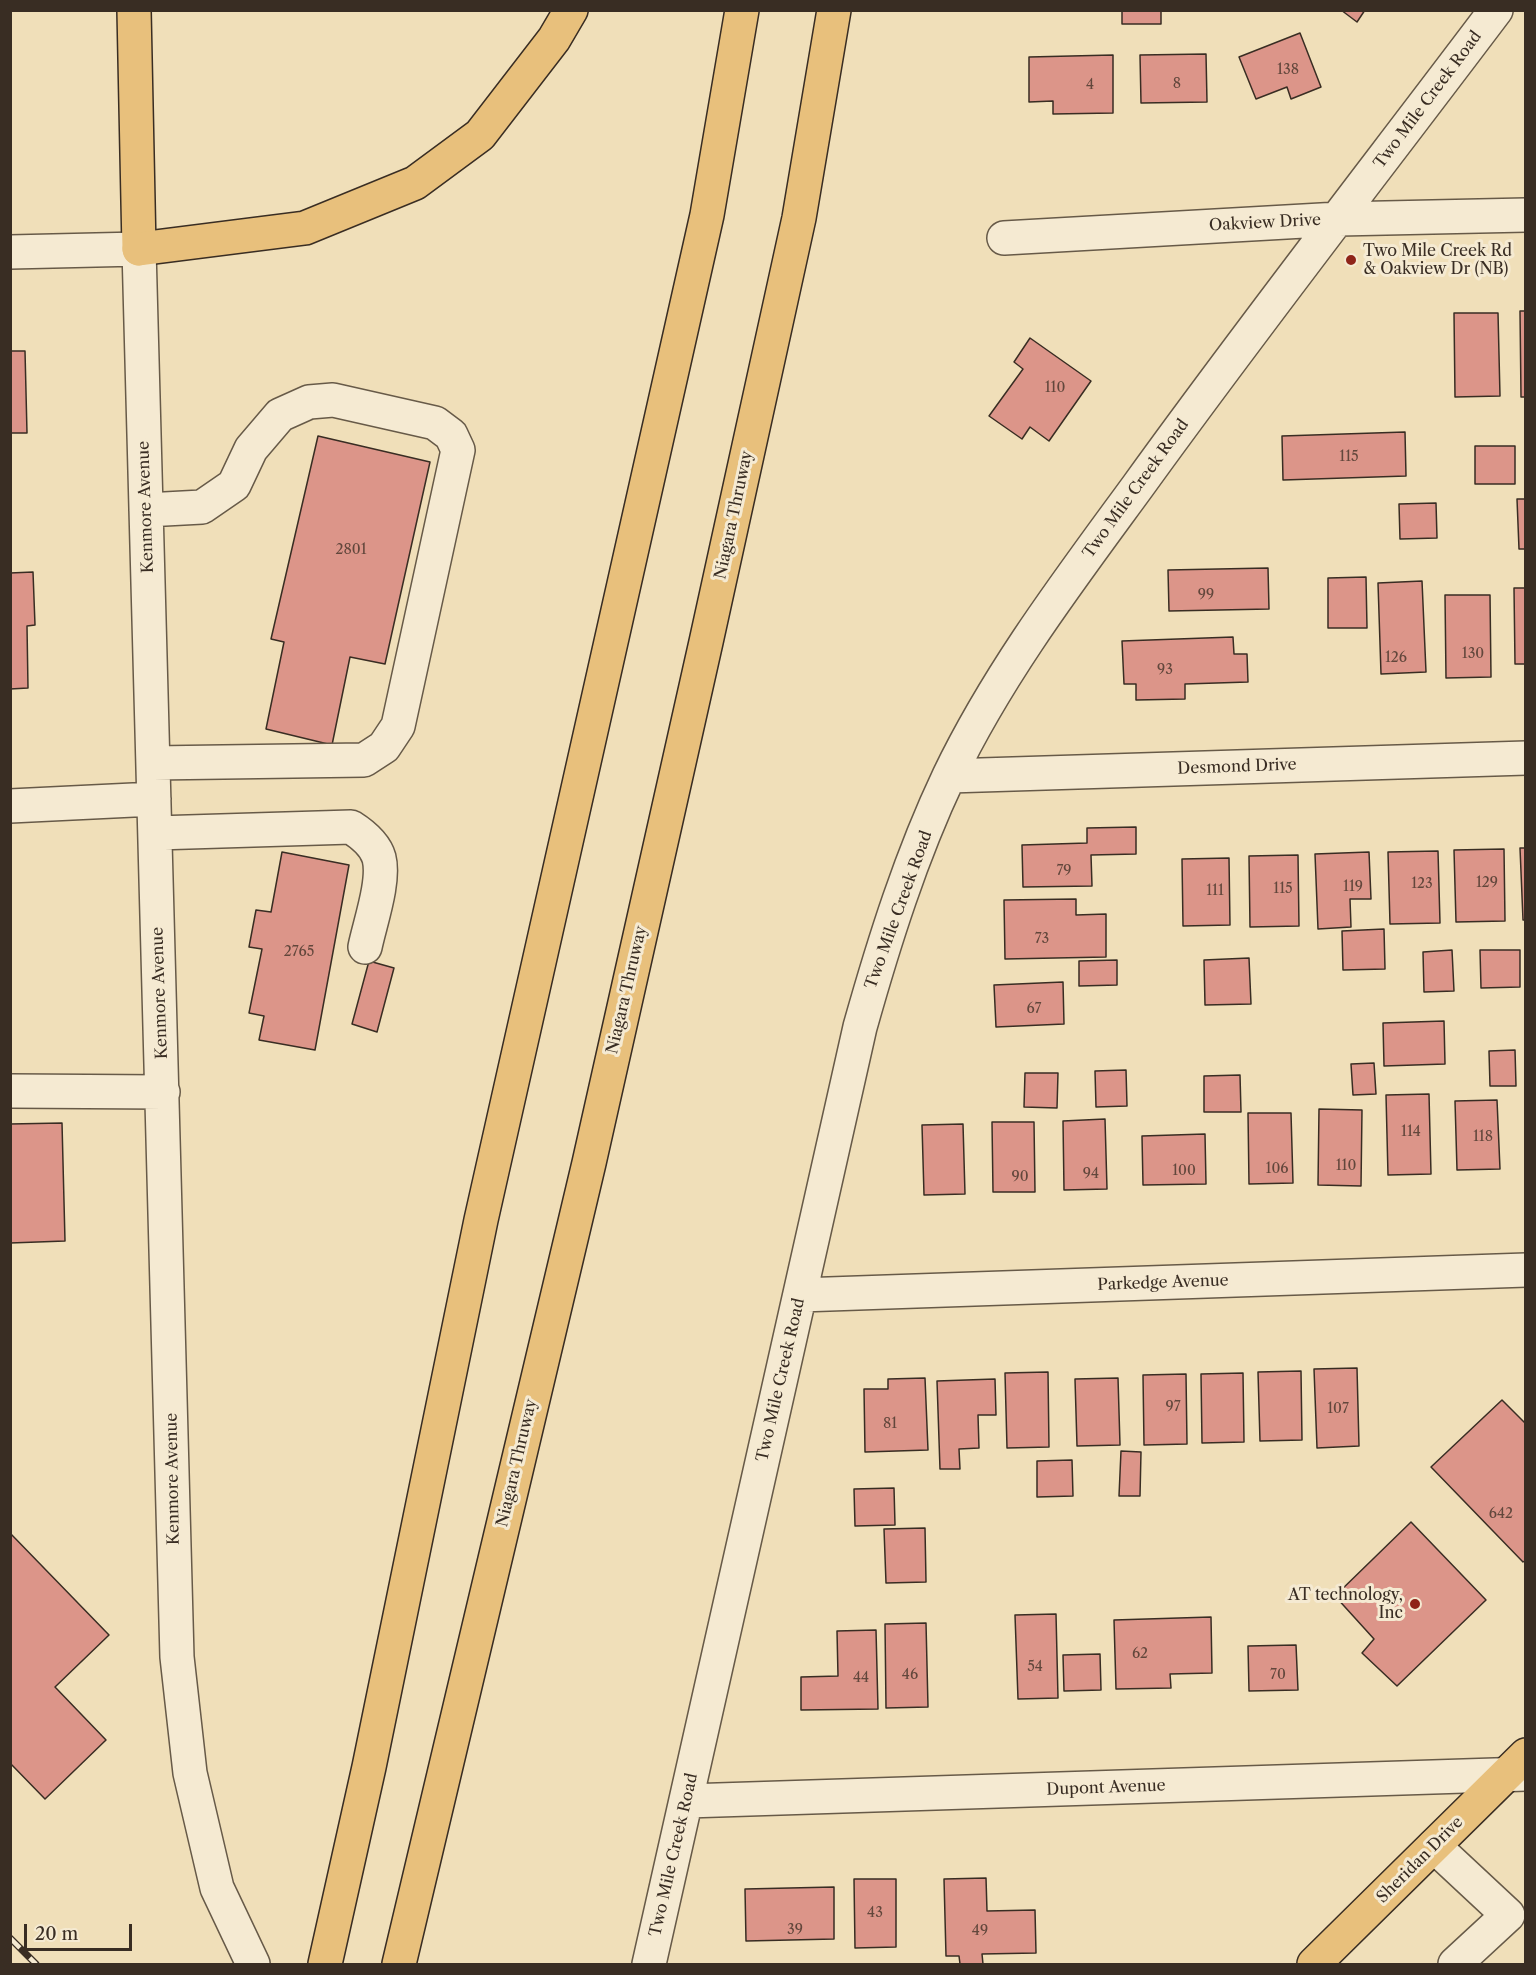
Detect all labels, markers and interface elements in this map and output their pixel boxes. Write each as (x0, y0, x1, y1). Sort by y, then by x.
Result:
street label: Two Mile Creek Road (1370, 27, 1486, 173)
house number: 138 (1277, 62, 1299, 78)
house number: 8 (1173, 76, 1181, 92)
house number: 4 (1086, 77, 1094, 93)
street label: Oakview Drive (1209, 210, 1321, 236)
place label: Two Mile Creek Rd & Oakview Dr (NB) (1363, 241, 1512, 279)
marker: Two Mile Creek Rd & Oakview Dr (NB) (1344, 253, 1358, 267)
house number: 110 (1045, 380, 1065, 396)
street label: Two Mile Creek Road (1079, 416, 1193, 562)
street label: Kenmore Avenue (134, 441, 158, 573)
street label: Niagara Thruway (711, 449, 757, 581)
house number: 115 (1339, 449, 1359, 465)
house number: 2801 (335, 542, 367, 558)
house number: 99 (1198, 587, 1214, 603)
house number: 130 (1462, 646, 1484, 662)
house number: 126 (1385, 650, 1407, 666)
house number: 93 (1157, 662, 1173, 678)
street label: Desmond Drive (1177, 755, 1297, 779)
street label: Two Mile Creek Road (861, 828, 937, 992)
house number: 79 (1056, 863, 1072, 879)
house number: 129 (1476, 875, 1498, 891)
house number: 123 (1411, 876, 1433, 892)
house number: 119 (1343, 879, 1363, 895)
house number: 115 (1273, 881, 1293, 897)
house number: 111 (1206, 883, 1224, 899)
street label: Niagara Thruway (603, 924, 651, 1056)
street label: Kenmore Avenue (148, 927, 172, 1059)
house number: 73 (1035, 931, 1049, 947)
house number: 2765 (284, 944, 314, 960)
house number: 67 (1027, 1001, 1041, 1017)
house number: 114 (1401, 1124, 1421, 1140)
house number: 118 (1473, 1129, 1493, 1145)
house number: 110 (1336, 1158, 1356, 1174)
house number: 106 (1266, 1161, 1288, 1177)
house number: 100 (1172, 1163, 1196, 1179)
house number: 94 (1083, 1166, 1099, 1182)
house number: 90 (1011, 1169, 1029, 1185)
street label: Parkedge Avenue (1097, 1271, 1229, 1295)
street label: Two Mile Creek Road (753, 1296, 809, 1464)
street label: Niagara Thruway (493, 1397, 541, 1529)
house number: 97 (1165, 1399, 1181, 1415)
house number: 107 (1327, 1401, 1349, 1417)
street label: Kenmore Avenue (162, 1413, 184, 1545)
house number: 81 (883, 1416, 897, 1432)
house number: 642 (1489, 1506, 1513, 1522)
place label: AT technology, Inc (1288, 1585, 1403, 1623)
marker: AT technology, Inc (1408, 1597, 1422, 1611)
house number: 62 (1132, 1646, 1148, 1662)
house number: 54 (1027, 1659, 1043, 1675)
house number: 46 (902, 1667, 918, 1683)
house number: 70 (1270, 1667, 1286, 1683)
house number: 44 (853, 1670, 869, 1686)
street label: Two Mile Creek Road (646, 1771, 702, 1939)
street label: Dupont Avenue (1046, 1776, 1166, 1800)
street label: Sheridan Drive (1373, 1813, 1467, 1907)
house number: 43 (867, 1905, 883, 1921)
scale bar (27, 1912, 135, 1950)
house number: 39 (787, 1922, 803, 1938)
text: 20 m (35, 1923, 78, 1945)
house number: 49 (972, 1923, 988, 1939)

